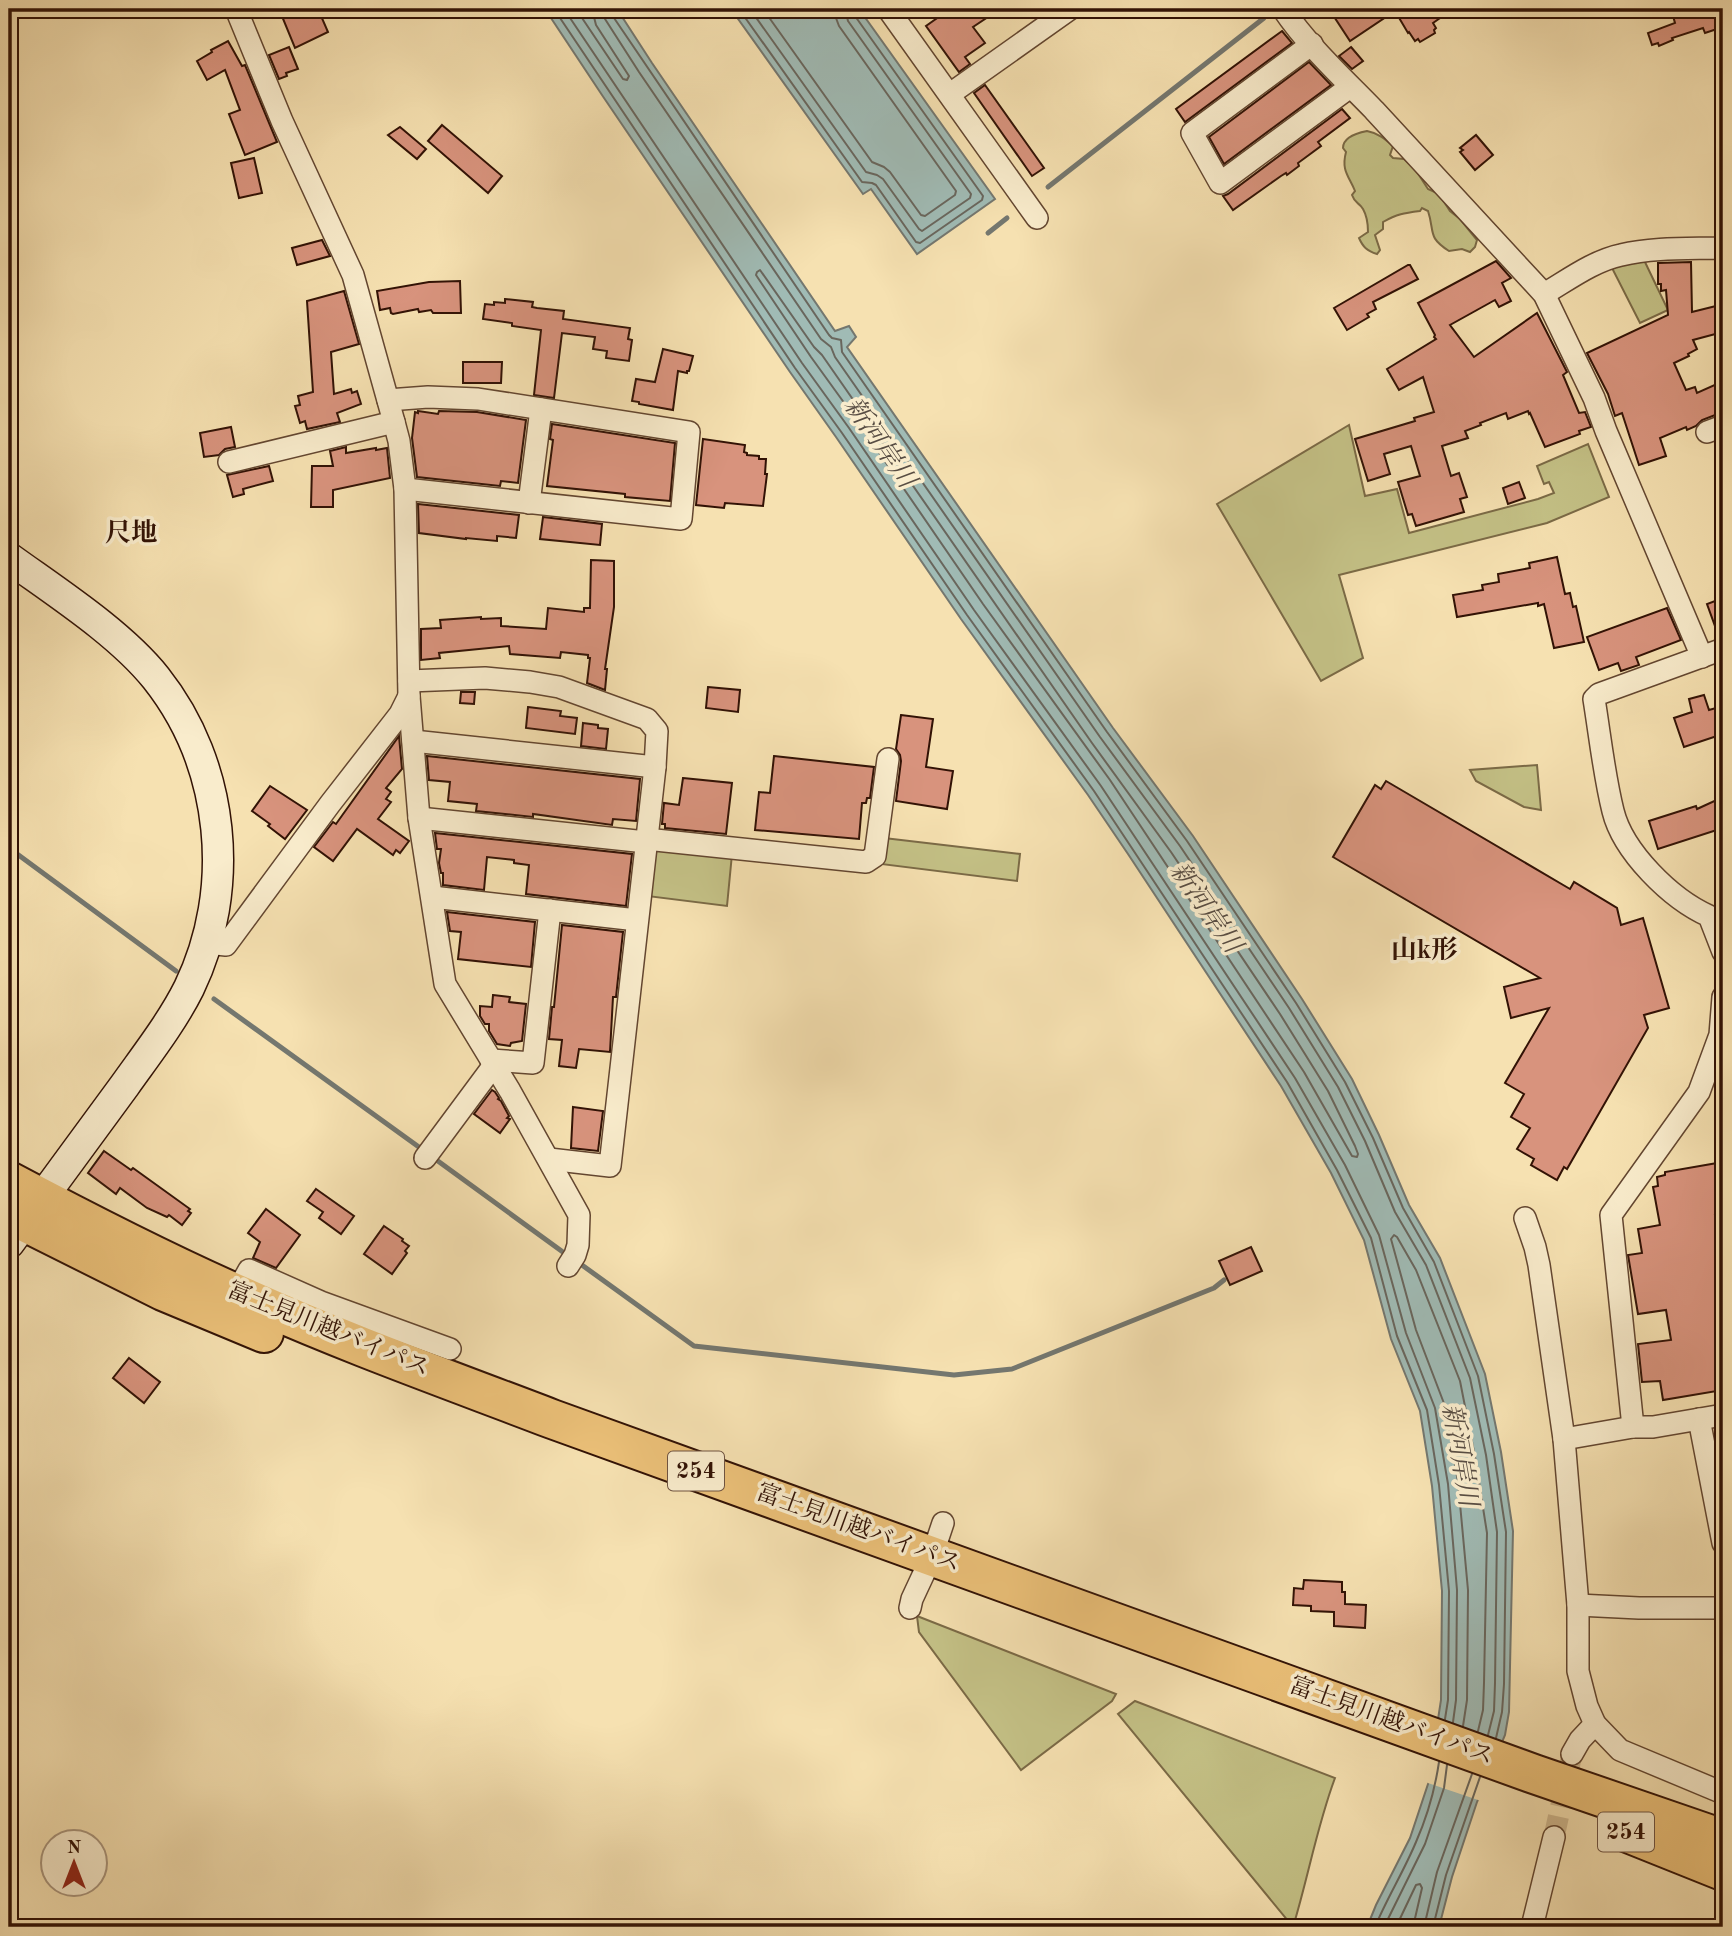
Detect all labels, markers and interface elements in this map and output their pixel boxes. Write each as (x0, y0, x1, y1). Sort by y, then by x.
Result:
water label: 新河岸川 (839, 392, 923, 496)
district label: 尺地 (105, 519, 157, 547)
water label: 新河岸川 (1165, 857, 1249, 961)
district label: 山k形 (1391, 936, 1457, 964)
street label: 富士見川越バイパス (224, 1276, 434, 1381)
water label: 新河岸川 (1437, 1401, 1483, 1511)
road number: 254 (668, 1452, 724, 1490)
street label: 富士見川越バイパス (753, 1478, 964, 1577)
street label: 富士見川越バイパス (1286, 1671, 1497, 1770)
road number: 254 (1598, 1812, 1654, 1852)
north arrow (38, 1828, 108, 1898)
text: N (67, 1839, 82, 1858)

